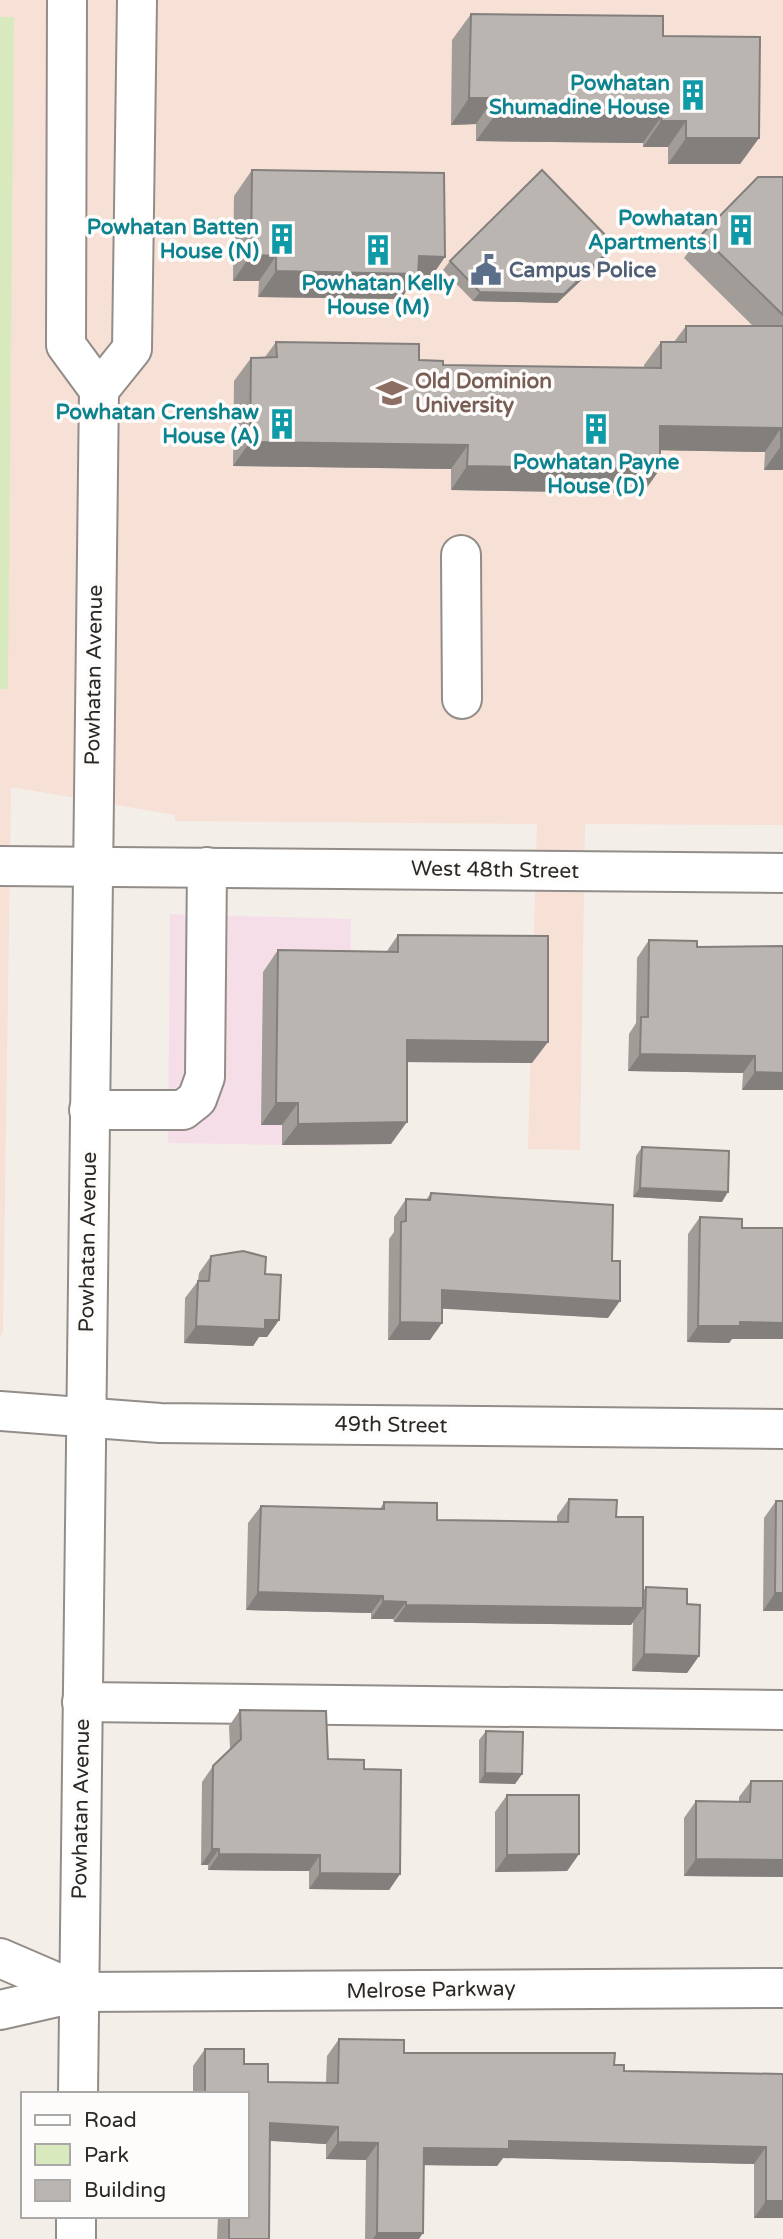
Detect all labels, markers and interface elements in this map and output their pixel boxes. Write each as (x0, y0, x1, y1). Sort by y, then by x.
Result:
place label: Powhatan Shumadine House (489, 71, 670, 120)
building icon: Powhatan Shumadine House (676, 78, 710, 112)
place label: Powhatan Apartments I (588, 206, 718, 255)
building icon: Powhatan Apartments I (724, 213, 758, 247)
place label: Powhatan Batten House (N) (87, 215, 259, 264)
building icon: Powhatan Batten House (N) (265, 222, 299, 256)
building icon: Powhatan Kelly House (M) (361, 233, 395, 267)
public building icon: Campus Police (469, 253, 503, 287)
place label: Campus Police (509, 258, 656, 283)
place label: Powhatan Kelly House (M) (301, 271, 455, 320)
place label: Old Dominion University (415, 369, 552, 418)
school or university icon: Old Dominion University (375, 376, 409, 410)
place label: Powhatan Crenshaw House (A) (56, 400, 259, 449)
building icon: Powhatan Crenshaw House (A) (265, 407, 299, 441)
building icon: Powhatan Payne House (D) (579, 412, 613, 446)
place label: Powhatan Payne House (D) (513, 450, 679, 499)
street label: Powhatan Avenue (80, 584, 108, 766)
street label: West 48th Street (411, 856, 579, 884)
street label: Powhatan Avenue (74, 1151, 102, 1333)
street label: 49th Street (334, 1412, 448, 1438)
street label: Powhatan Avenue (67, 1718, 95, 1900)
street label: Melrose Parkway (346, 1976, 516, 2004)
legend (21, 2092, 248, 2218)
text: Road (84, 2108, 137, 2133)
text: Park (84, 2143, 129, 2168)
text: Building (84, 2178, 166, 2203)

